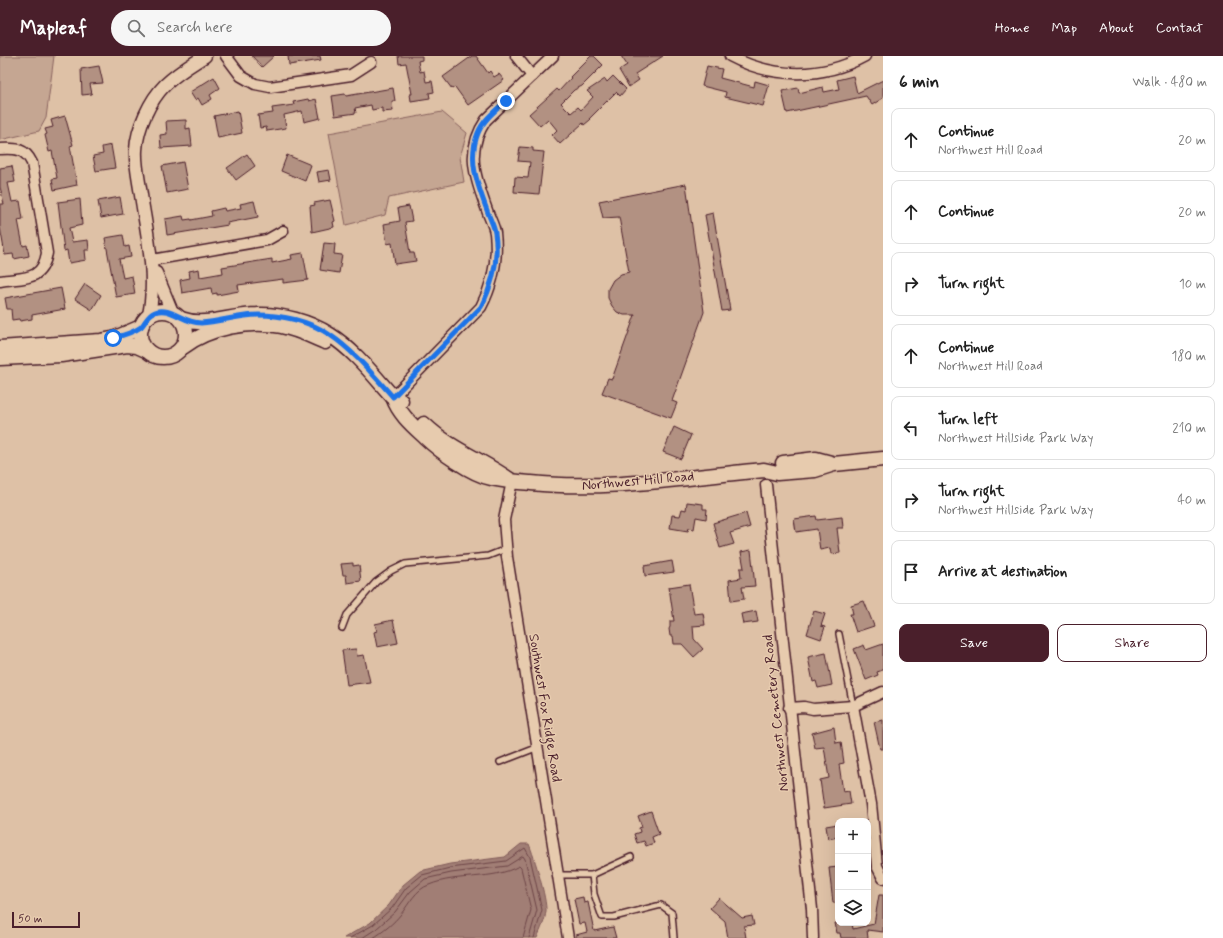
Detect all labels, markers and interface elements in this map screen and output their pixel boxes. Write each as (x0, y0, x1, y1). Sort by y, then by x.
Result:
search box (111, 10, 391, 46)
text: Mapleaf (20, 16, 87, 41)
icon: search (125, 17, 147, 39)
text: Search here (157, 18, 233, 38)
text: Home (995, 19, 1029, 37)
text: Map (1051, 19, 1077, 37)
text: About (1099, 19, 1134, 37)
text: Contact (1156, 19, 1203, 37)
text: 6 min (899, 71, 939, 93)
text: Walk · 480 m (1133, 74, 1207, 91)
route end (497, 92, 515, 110)
text: Continue (938, 122, 994, 142)
icon: ahead (900, 129, 922, 151)
text: 20 m (1178, 132, 1206, 149)
text: Northwest Hill Road (938, 142, 1043, 159)
icon: ahead (900, 201, 922, 223)
text: Continue (938, 202, 994, 222)
text: 20 m (1178, 204, 1206, 221)
icon: right (900, 273, 922, 295)
text: Turn right (938, 274, 1005, 294)
text: 10 m (1179, 276, 1206, 293)
route start (104, 329, 122, 347)
text: Continue (938, 338, 994, 358)
icon: ahead (900, 345, 922, 367)
text: 180 m (1171, 348, 1206, 365)
text: Northwest Hill Road (938, 358, 1043, 375)
text: Turn left (938, 410, 998, 430)
icon: left (900, 417, 922, 439)
text: 210 m (1172, 420, 1206, 437)
text: Northwest Hillside Park Way (938, 430, 1093, 447)
street label: Northwest Hill Road (581, 467, 695, 495)
text: Turn right (938, 482, 1005, 502)
icon: right (900, 489, 922, 511)
text: 40 m (1177, 492, 1206, 509)
text: Northwest Hillside Park Way (938, 502, 1093, 519)
icon: arrive (900, 561, 922, 583)
text: Arrive at destination (938, 562, 1067, 582)
button: Save (899, 624, 1049, 662)
button: Share (1057, 624, 1207, 662)
street label: Southwest Fox Ridge Road (522, 633, 566, 784)
street label: Northwest Cemetery Road (759, 634, 793, 792)
map controls (835, 818, 871, 926)
button: + (835, 818, 871, 854)
button: − (835, 854, 871, 890)
button: layers (835, 890, 871, 926)
scale bar (12, 910, 80, 929)
text: 50 m (18, 912, 43, 926)

